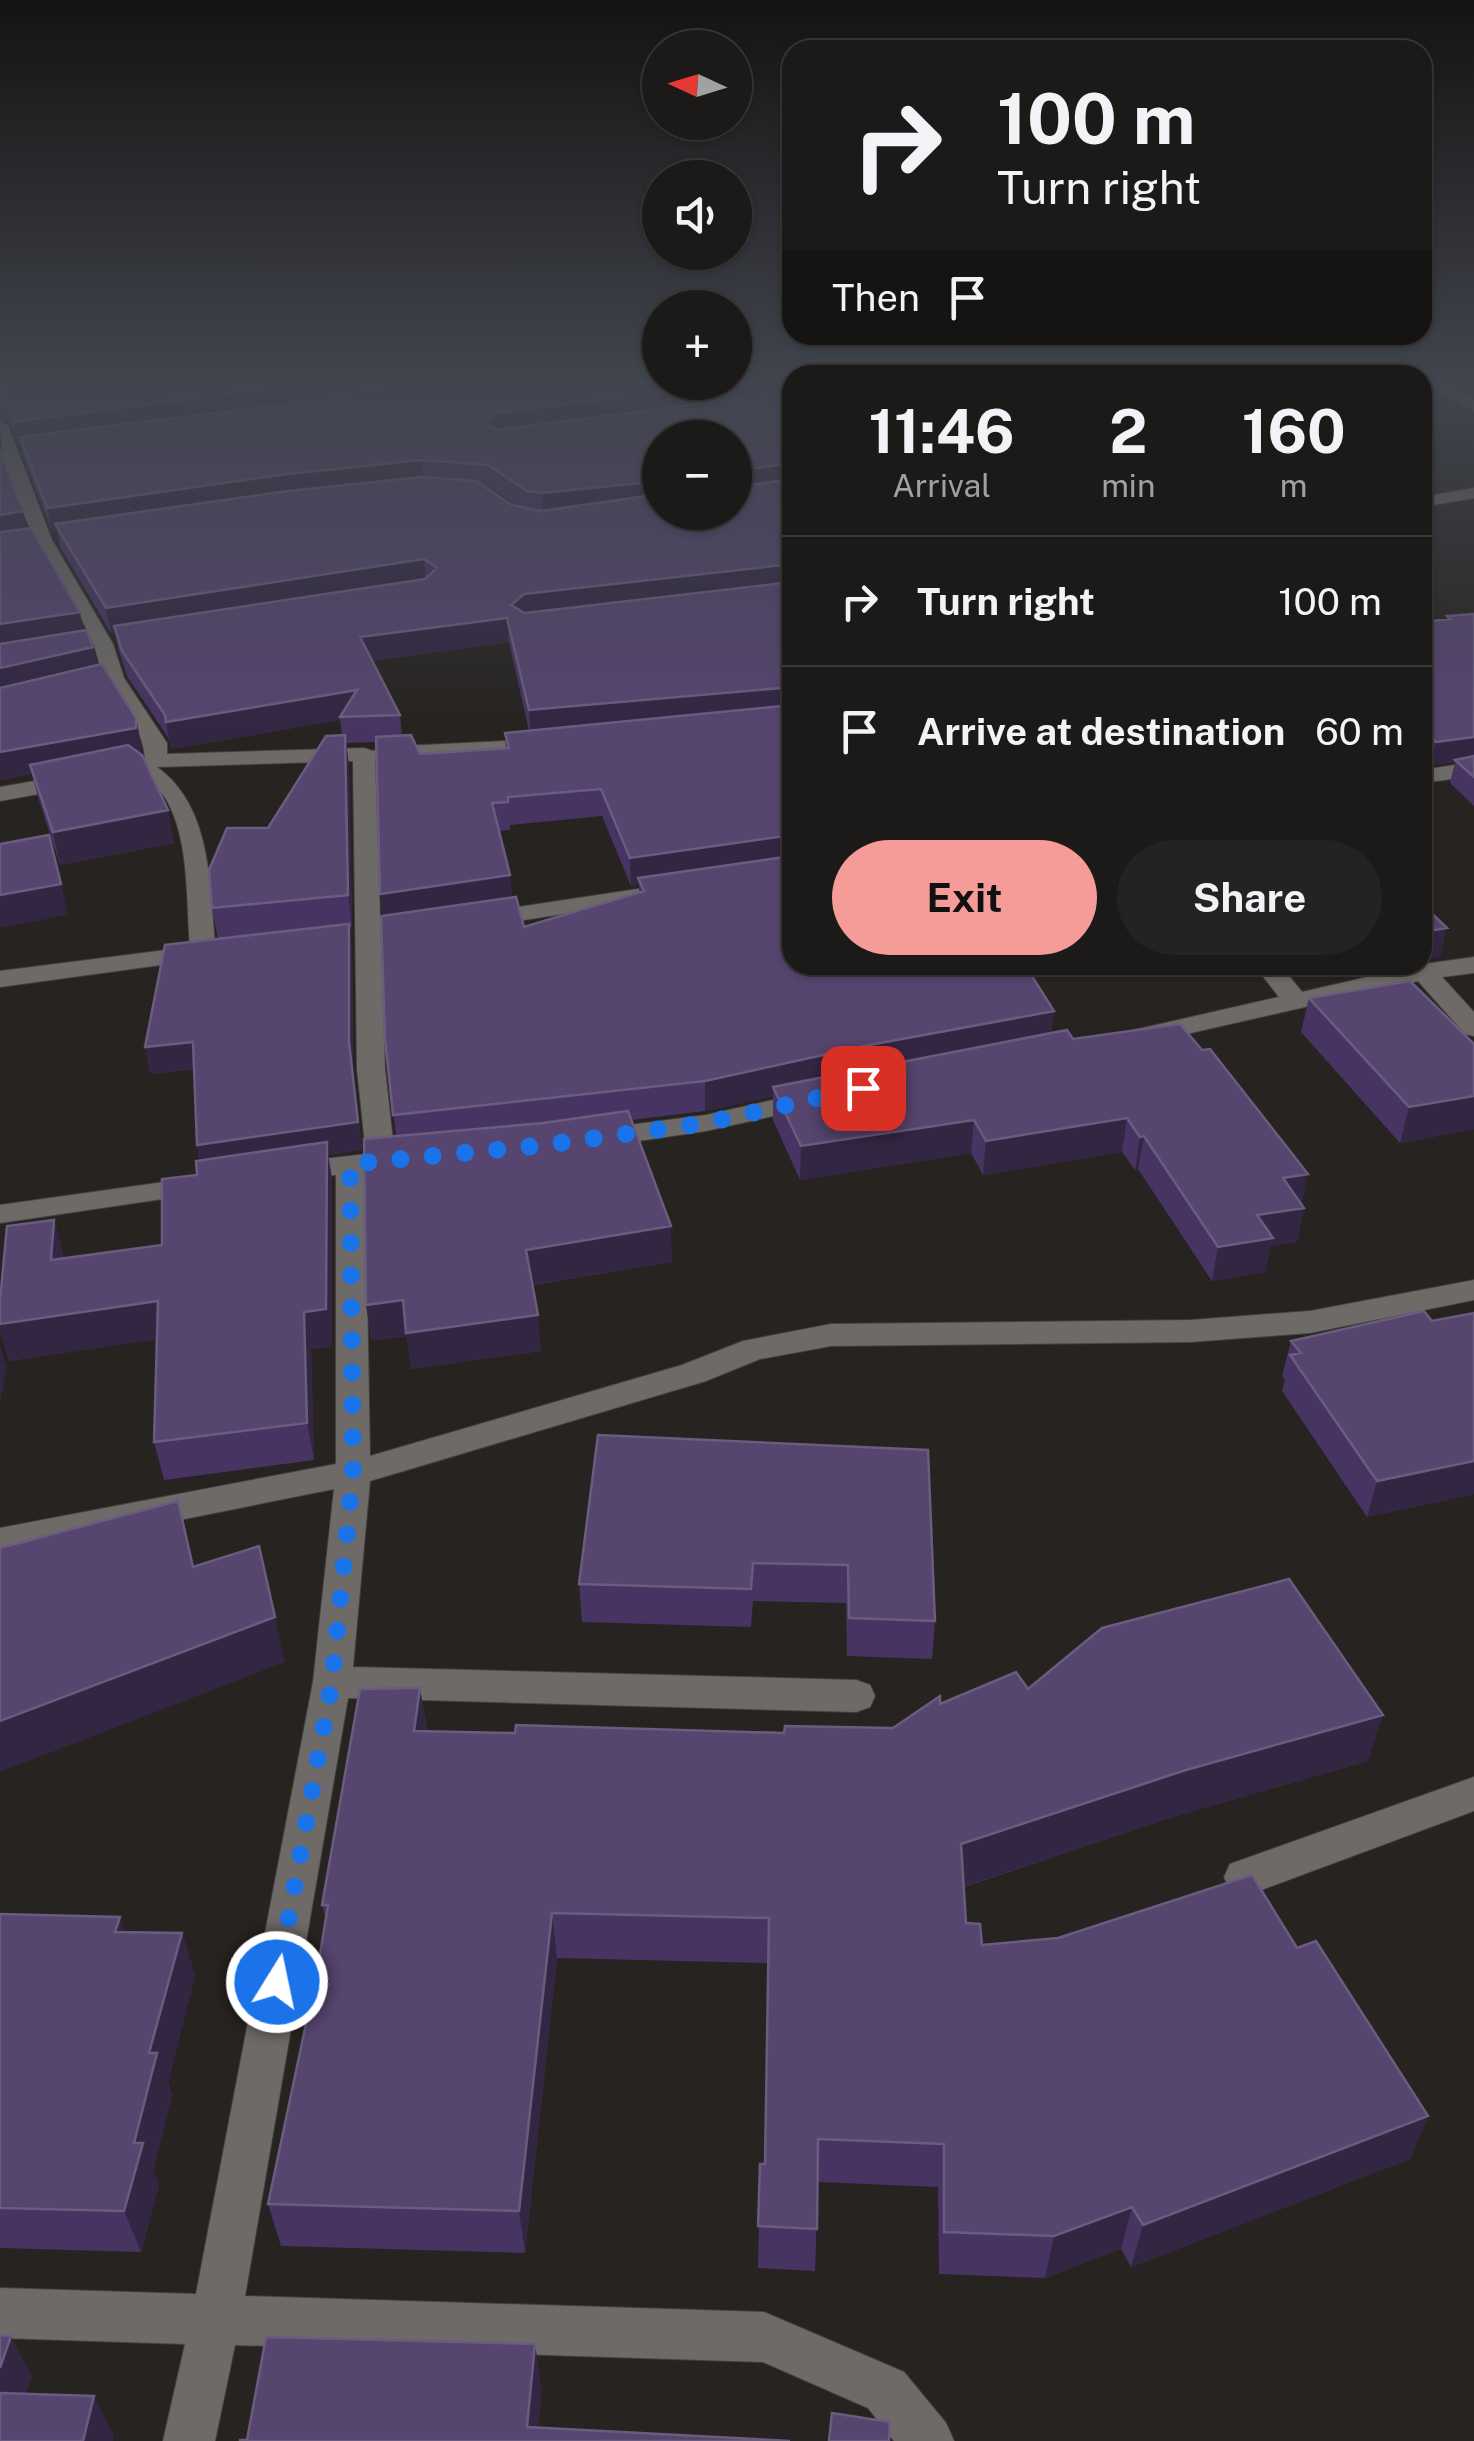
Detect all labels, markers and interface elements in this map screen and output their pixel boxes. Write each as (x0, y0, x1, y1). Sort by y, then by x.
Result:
north arrow (642, 30, 752, 140)
map controls (642, 30, 752, 530)
text: 100 m (997, 77, 1195, 160)
icon: right (832, 80, 962, 210)
button: sound (642, 160, 752, 270)
text: Turn right (997, 161, 1201, 214)
icon: arrive (940, 270, 995, 325)
text: Then (832, 275, 920, 320)
button: + (642, 290, 752, 400)
text: 11:46 (868, 396, 1015, 467)
text: 2 (1109, 396, 1147, 467)
text: 160 (1242, 396, 1346, 467)
button: − (642, 420, 752, 530)
text: Arrival (892, 467, 991, 504)
text: min (1101, 467, 1155, 504)
text: m (1280, 467, 1308, 504)
icon: right (832, 574, 887, 629)
text: Turn right (917, 579, 1095, 624)
text: 100 m (1278, 579, 1382, 624)
icon: arrive (832, 704, 887, 759)
text: Arrive at destination (917, 709, 1285, 754)
text: 60 m (1315, 709, 1404, 754)
button: Exit (832, 840, 1097, 955)
button: Share (1117, 840, 1382, 955)
pin (821, 1046, 906, 1131)
icon: arrive (836, 1061, 891, 1116)
position arrow (225, 1930, 329, 2034)

